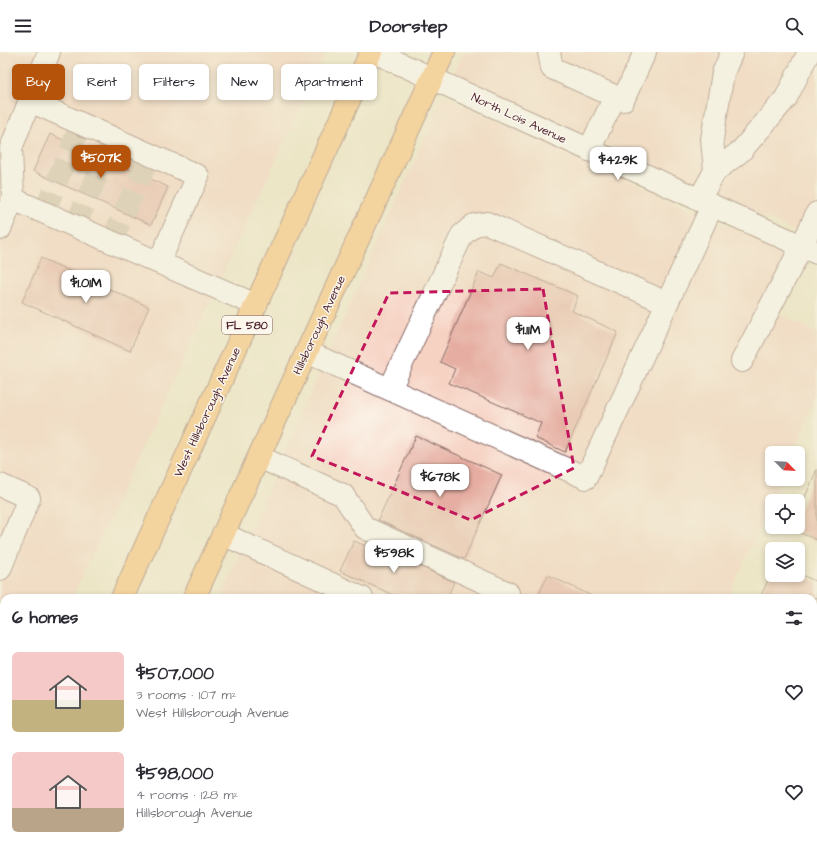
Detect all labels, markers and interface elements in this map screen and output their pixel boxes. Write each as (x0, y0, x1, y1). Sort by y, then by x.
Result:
text: Doorstep (370, 14, 447, 39)
icon: menu (12, 15, 34, 37)
icon: search (783, 15, 805, 37)
chip: Buy (12, 64, 65, 100)
chip: Rent (73, 64, 131, 100)
chip: Filters (139, 64, 209, 100)
chip: New (217, 64, 273, 100)
chip: Apartment (281, 64, 377, 100)
street label: North Lois Avenue (468, 89, 570, 148)
pin: $507K (73, 145, 129, 179)
pin: $429K (590, 147, 646, 181)
text: $507K (81, 149, 121, 167)
text: $429K (599, 151, 637, 169)
pin: $1.01M (53, 270, 119, 304)
street label: Hillsborough Avenue (289, 272, 351, 378)
text: $1.01M (70, 274, 102, 292)
road number: FL 580 (222, 316, 272, 334)
pin: $1.11M (495, 317, 561, 351)
text: $1.11M (516, 321, 540, 339)
street label: West Hillsborough Avenue (170, 344, 246, 480)
north arrow (765, 446, 805, 486)
map controls (765, 446, 805, 582)
pin: $678K (412, 464, 468, 498)
text: $678K (420, 468, 460, 486)
button: locate (765, 494, 805, 534)
pin: $598K (366, 540, 422, 574)
button: layers (765, 542, 805, 582)
text: $598K (374, 544, 414, 562)
text: 6 homes (12, 606, 78, 630)
icon: filters (783, 607, 805, 629)
text: $507,000 (136, 662, 214, 686)
icon: home (44, 668, 92, 716)
icon: heart (783, 681, 805, 703)
text: 3 rooms · 107 m² (136, 686, 237, 704)
text: West Hillsborough Avenue (136, 704, 289, 722)
text: $598,000 (136, 762, 213, 786)
icon: home (44, 768, 92, 816)
icon: heart (783, 781, 805, 803)
text: 4 rooms · 128 m² (136, 786, 238, 804)
text: Hillsborough Avenue (136, 804, 253, 822)

